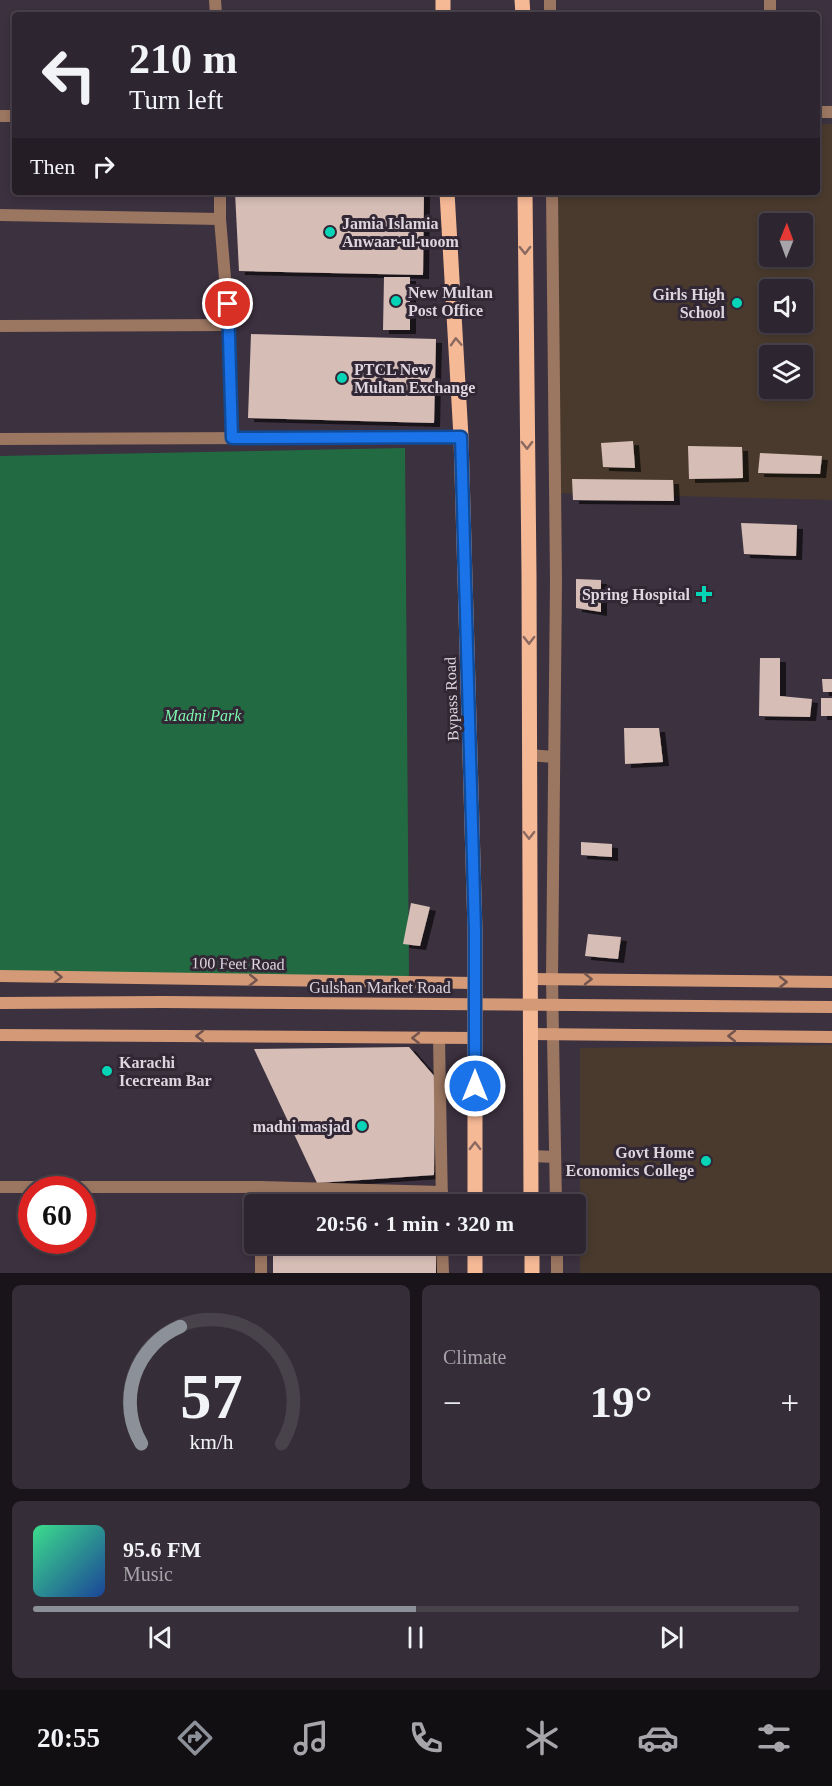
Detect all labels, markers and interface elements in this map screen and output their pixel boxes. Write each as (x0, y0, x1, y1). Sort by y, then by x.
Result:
icon: left (30, 36, 108, 114)
text: 210 m (129, 36, 238, 82)
text: Turn left (129, 85, 223, 115)
icon: right (87, 150, 120, 183)
text: Then (30, 154, 75, 179)
north arrow (759, 213, 813, 267)
map controls (759, 213, 813, 399)
place label: Jamia Islamia Anwaar-ul-uoom (342, 215, 459, 250)
marker: Jamia Islamia Anwaar-ul-uoom (323, 225, 337, 239)
one-way arrow (519, 246, 531, 255)
pin (202, 278, 253, 329)
button: sound (759, 279, 813, 333)
place label: New Multan Post Office (408, 284, 493, 319)
place label: Girls High School (653, 286, 726, 321)
icon: arrive (211, 287, 244, 320)
marker: New Multan Post Office (389, 294, 403, 308)
marker: Girls High School (730, 296, 744, 310)
one-way arrow (449, 338, 462, 347)
button: layers (759, 345, 813, 399)
place label: PTCL New Multan Exchange (354, 361, 475, 397)
marker: PTCL New Multan Exchange (335, 371, 349, 385)
one-way arrow (521, 441, 533, 450)
marker: Spring Hospital (695, 585, 713, 603)
place label: Spring Hospital (582, 586, 691, 604)
one-way arrow (523, 636, 535, 645)
street label: Bypass Road (442, 657, 462, 741)
park label: Madni Park (164, 707, 242, 724)
one-way arrow (523, 831, 535, 840)
street label: 100 Feet Road (191, 954, 285, 973)
one-way arrow (54, 971, 63, 983)
one-way arrow (584, 973, 593, 985)
one-way arrow (249, 974, 258, 986)
one-way arrow (779, 976, 788, 988)
street label: Gulshan Market Road (309, 979, 451, 996)
one-way arrow (196, 1030, 205, 1043)
one-way arrow (727, 1030, 736, 1042)
one-way arrow (412, 1032, 421, 1044)
place label: Karachi Icecream Bar (119, 1054, 212, 1089)
position arrow (443, 1054, 507, 1118)
marker: Karachi Icecream Bar (100, 1064, 114, 1078)
place label: madni masjad (253, 1118, 350, 1136)
marker: madni masjad (355, 1119, 369, 1133)
one-way arrow (469, 1142, 481, 1151)
place label: Govt Home Economics College (566, 1144, 694, 1180)
marker: Govt Home Economics College (699, 1154, 713, 1168)
speed limit sign: 60 (18, 1176, 96, 1254)
text: 20:56 · 1 min · 320 m (316, 1211, 514, 1236)
text: Climate (443, 1346, 506, 1368)
text: 57 (180, 1362, 242, 1431)
text: 19° (590, 1377, 653, 1427)
text: − (443, 1385, 462, 1421)
text: + (780, 1385, 799, 1421)
text: km/h (189, 1430, 233, 1454)
text: 95.6 FM (123, 1537, 201, 1562)
text: Music (123, 1563, 173, 1585)
icon: previous (144, 1621, 177, 1654)
icon: pause (399, 1621, 432, 1654)
icon: next (655, 1621, 688, 1654)
icon: directions (174, 1717, 216, 1759)
icon: music (290, 1717, 332, 1759)
icon: phone (405, 1717, 447, 1759)
icon: climate (521, 1717, 563, 1759)
icon: car (637, 1717, 679, 1759)
icon: filters (753, 1717, 795, 1759)
text: 20:55 (37, 1723, 100, 1753)

